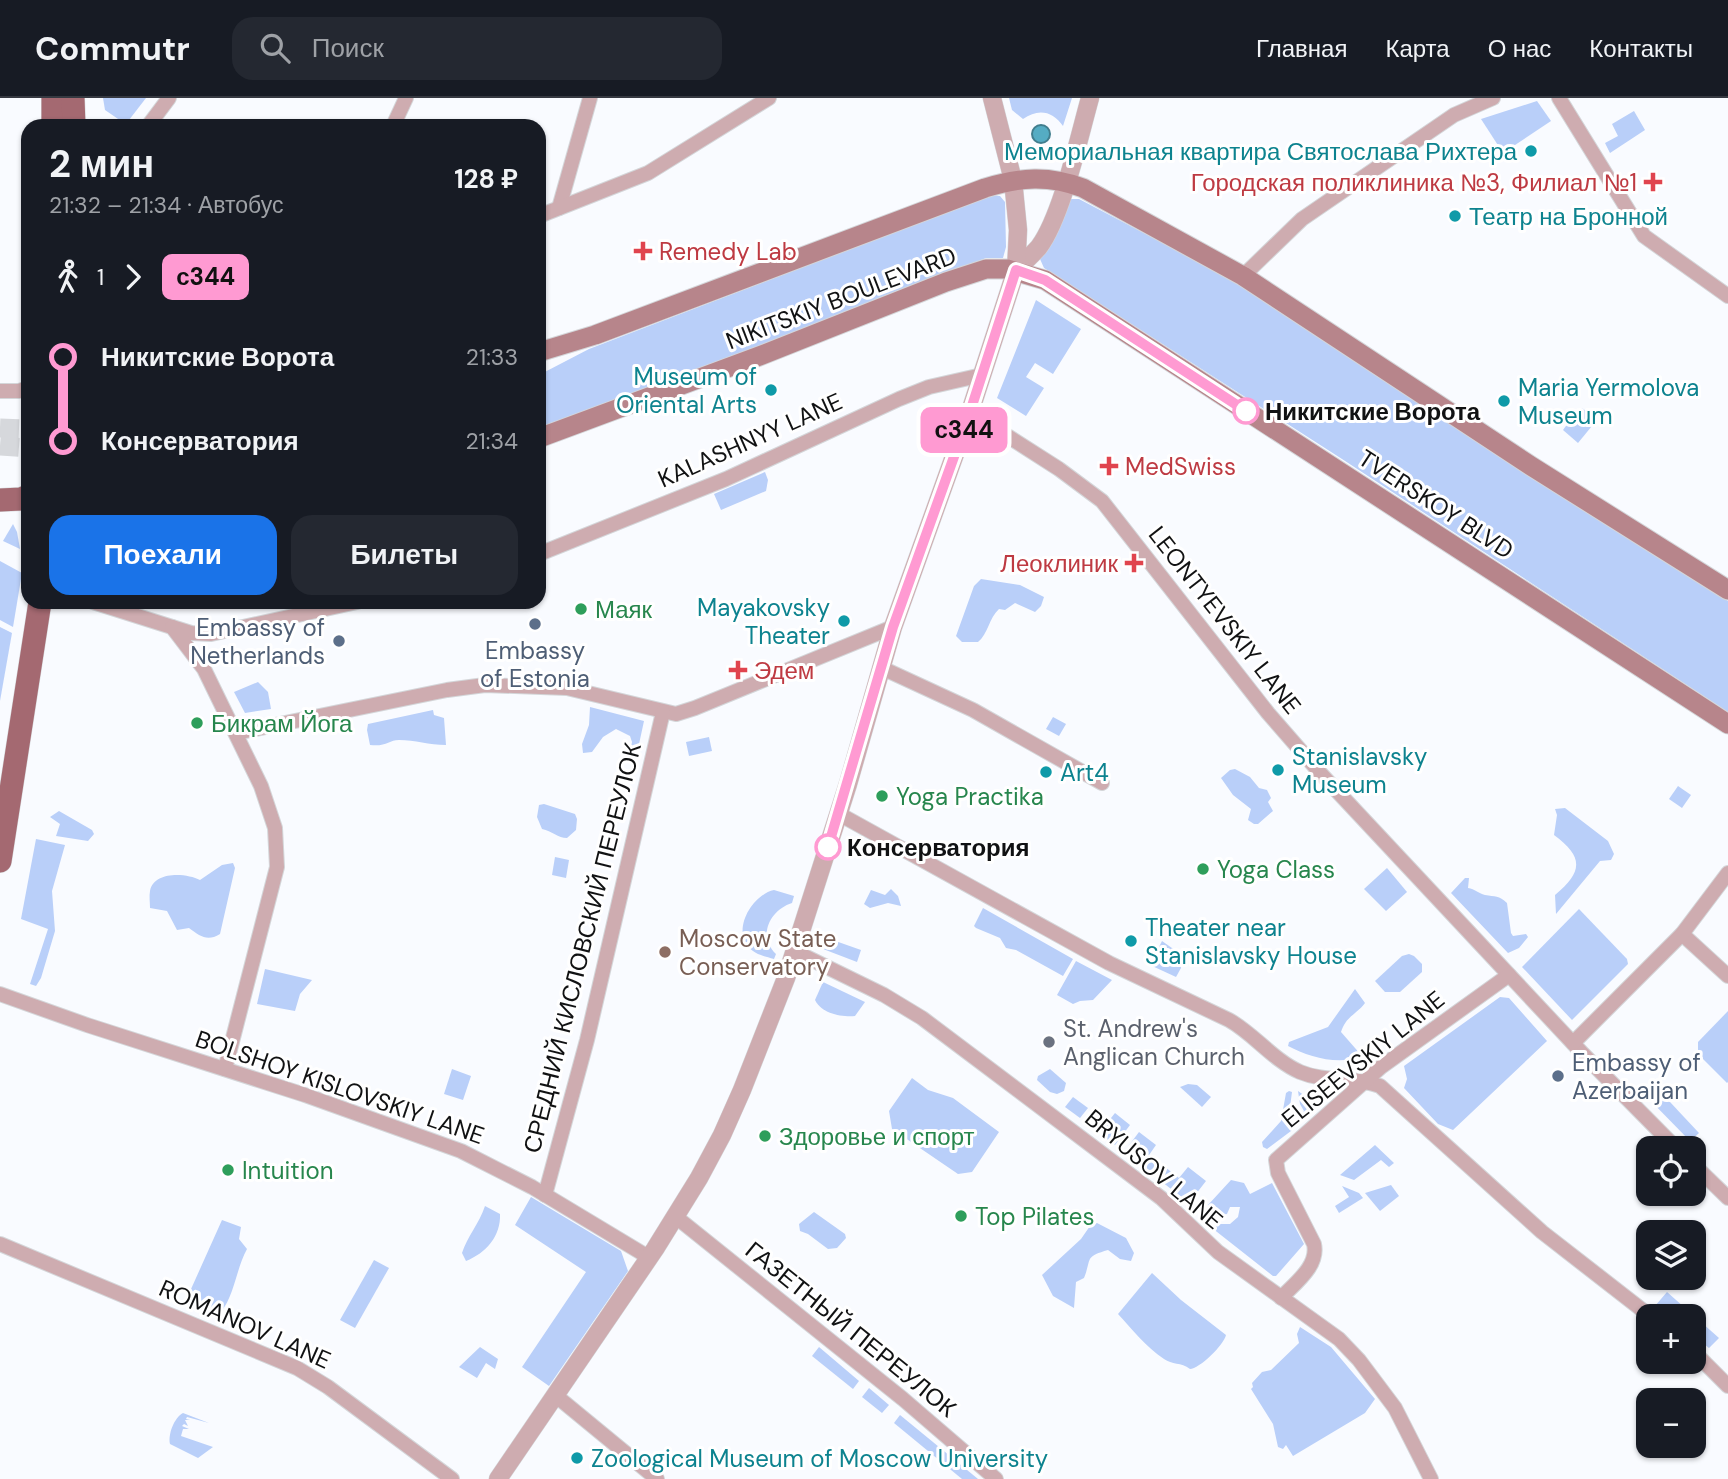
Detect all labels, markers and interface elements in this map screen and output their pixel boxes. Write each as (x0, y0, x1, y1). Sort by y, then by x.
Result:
search box (232, 17, 722, 80)
text: Commutr (35, 27, 190, 70)
icon: search (256, 29, 294, 67)
text: Поиск (312, 31, 384, 65)
text: Главная (1256, 33, 1347, 64)
text: Карта (1385, 33, 1450, 64)
text: О нас (1488, 33, 1551, 64)
text: Контакты (1589, 33, 1693, 64)
place label: Мемориальная квартира Святослава Рихтера (1004, 136, 1518, 167)
text: 2 мин (49, 139, 154, 189)
marker: Мемориальная квартира Святослава Рихтера (1523, 143, 1539, 159)
text: 128 ₽ (454, 162, 518, 196)
place label: Городская поликлиника №3, Филиал №1 (1191, 167, 1637, 198)
marker: Городская поликлиника №3, Филиал №1 (1643, 172, 1663, 192)
text: 21:32 – 21:34 · Автобус (49, 190, 283, 220)
place label: Театр на Бронной (1469, 201, 1668, 232)
marker: Театр на Бронной (1447, 208, 1463, 224)
place label: Remedy Lab (659, 236, 797, 267)
street label: NIKITSKIY BOULEVARD (721, 240, 961, 356)
marker: Remedy Lab (633, 241, 653, 261)
icon: walk (49, 258, 87, 296)
icon: forward (114, 258, 152, 296)
text: с344 (176, 261, 235, 292)
text: 1 (97, 262, 104, 292)
text: Никитские Ворота (101, 340, 334, 374)
text: 21:33 (466, 342, 518, 372)
place label: Museum of Oriental Arts (616, 361, 757, 420)
place label: Maria Yermolova Museum (1518, 372, 1699, 431)
marker: Museum of Oriental Arts (763, 382, 779, 398)
street label: KALASHNYY LANE (653, 386, 847, 494)
marker: Maria Yermolova Museum (1496, 393, 1512, 409)
place label: Никитские Ворота (1265, 396, 1481, 427)
marker: Никитские Ворота (1233, 398, 1259, 424)
line badge: с344 (915, 407, 1013, 453)
text: с344 (934, 414, 994, 445)
text: Консерватория (101, 424, 299, 458)
text: 21:34 (465, 426, 518, 456)
street label: TVERSKOY BLVD (1353, 442, 1519, 566)
place label: MedSwiss (1125, 451, 1236, 482)
marker: MedSwiss (1099, 456, 1119, 476)
button: Поехали (49, 515, 277, 595)
button: Билеты (291, 515, 518, 595)
street label: LEONTYEVSKIY LANE (1142, 520, 1308, 720)
place label: Леоклиник (1000, 548, 1118, 579)
marker: Леоклиник (1124, 553, 1144, 573)
place label: Mayakovsky Theater (697, 592, 830, 651)
place label: Маяк (595, 594, 653, 625)
marker: Маяк (573, 601, 589, 617)
place label: Embassy of Netherlands (190, 612, 325, 671)
marker: Mayakovsky Theater (836, 613, 852, 629)
marker: Embassy of Estonia (527, 616, 543, 632)
marker: Embassy of Netherlands (331, 633, 347, 649)
place label: Embassy of Estonia (480, 635, 590, 694)
place label: Эдем (754, 655, 814, 686)
marker: Эдем (728, 660, 748, 680)
place label: Бикрам Йога (211, 708, 353, 739)
marker: Бикрам Йога (189, 715, 205, 731)
street label: СРЕДНИЙ КИСЛОВСКИЙ ПЕРЕУЛОК (516, 740, 648, 1156)
place label: Stanislavsky Museum (1292, 741, 1427, 800)
place label: Art4 (1060, 757, 1109, 788)
marker: Stanislavsky Museum (1270, 762, 1286, 778)
marker: Art4 (1038, 764, 1054, 780)
place label: Yoga Practika (896, 781, 1044, 812)
marker: Yoga Practika (874, 788, 890, 804)
place label: Консерватория (847, 832, 1029, 863)
marker: Консерватория (815, 834, 841, 860)
place label: Yoga Class (1217, 854, 1335, 885)
marker: Yoga Class (1195, 861, 1211, 877)
place label: Theater near Stanislavsky House (1145, 912, 1357, 971)
place label: Moscow State Conservatory (679, 923, 836, 982)
marker: Theater near Stanislavsky House (1123, 933, 1139, 949)
marker: Moscow State Conservatory (657, 944, 673, 960)
street label: ELISEEVSKIY LANE (1275, 984, 1451, 1134)
place label: St. Andrew's Anglican Church (1063, 1013, 1245, 1072)
street label: BOLSHOY KISLOVSKIY LANE (192, 1023, 488, 1151)
marker: St. Andrew's Anglican Church (1041, 1034, 1057, 1050)
place label: Embassy of Azerbaijan (1572, 1047, 1701, 1106)
marker: Embassy of Azerbaijan (1550, 1068, 1566, 1084)
street label: BRYUSOV LANE (1079, 1102, 1229, 1236)
place label: Здоровье и спорт (779, 1121, 974, 1152)
marker: Здоровье и спорт (757, 1128, 773, 1144)
map controls (1636, 1136, 1706, 1458)
button: locate (1636, 1136, 1706, 1206)
place label: Intuition (242, 1155, 334, 1186)
marker: Intuition (220, 1162, 236, 1178)
place label: Top Pilates (975, 1201, 1094, 1232)
marker: Top Pilates (953, 1208, 969, 1224)
button: layers (1636, 1220, 1706, 1290)
street label: ГАЗЕТНЫЙ ПЕРЕУЛОК (739, 1234, 963, 1424)
street label: ROMANOV LANE (154, 1272, 336, 1376)
button: + (1636, 1304, 1706, 1374)
button: − (1636, 1388, 1706, 1458)
place label: Zoological Museum of Moscow University (591, 1443, 1048, 1474)
marker: Zoological Museum of Moscow University (569, 1450, 585, 1466)

